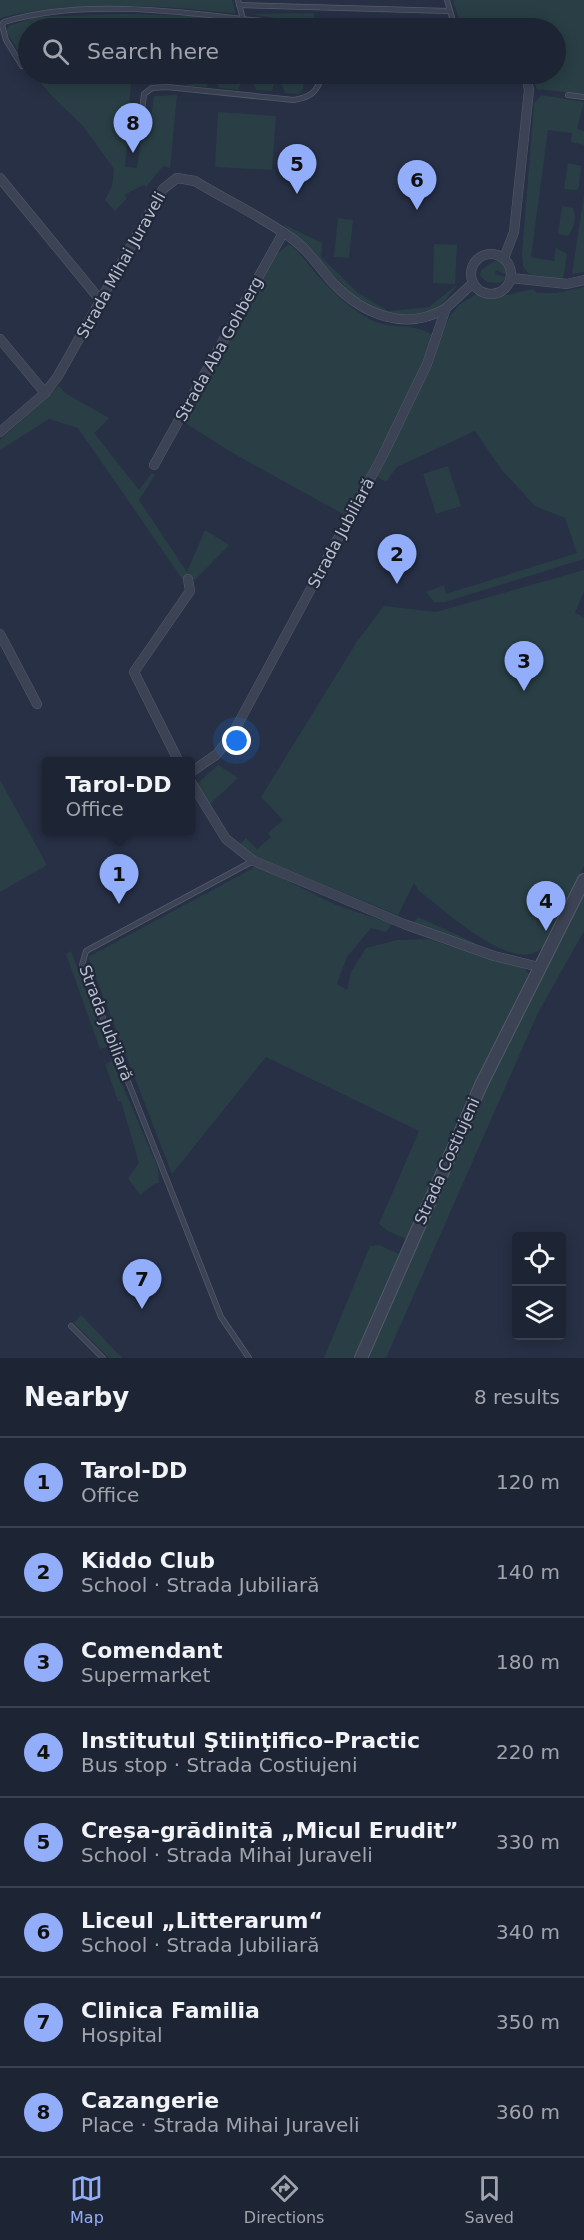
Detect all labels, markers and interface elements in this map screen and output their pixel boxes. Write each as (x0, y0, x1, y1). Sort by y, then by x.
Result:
search box (18, 18, 566, 84)
icon: search (39, 35, 72, 68)
text: Search here (87, 39, 219, 64)
pin: 8 (114, 104, 152, 153)
pin: 5 (278, 144, 316, 194)
pin: 6 (398, 160, 436, 210)
street label: Strada Mihai Juraveli (73, 188, 169, 342)
street label: Strada Aba Gohberg (171, 273, 267, 425)
street label: Strada Jubiliară (304, 475, 378, 591)
pin: 2 (378, 534, 416, 584)
pin: 3 (504, 642, 544, 691)
your location (222, 726, 251, 755)
popup (42, 757, 195, 835)
text: Tarol-DD (65, 772, 172, 797)
text: Office (65, 797, 124, 821)
pin: 1 (100, 854, 138, 904)
pin: 4 (526, 882, 566, 931)
street label: Strada Jubiliară (75, 962, 137, 1084)
street label: Strada Costiujeni (410, 1095, 484, 1227)
map controls (512, 1232, 566, 1340)
button: locate (512, 1232, 566, 1286)
pin: 7 (122, 1260, 162, 1309)
button: layers (512, 1286, 566, 1340)
text: Nearby (24, 1382, 129, 1412)
text: 8 results (474, 1385, 560, 1409)
text: Tarol-DD (81, 1458, 187, 1483)
text: 1 (37, 1470, 50, 1494)
text: 120 m (496, 1470, 560, 1494)
text: Office (81, 1483, 139, 1507)
text: Kiddo Club (81, 1548, 215, 1573)
text: 2 (37, 1560, 50, 1584)
text: 140 m (496, 1560, 560, 1584)
text: School · Strada Jubiliară (81, 1573, 319, 1597)
text: Comendant (81, 1638, 223, 1663)
text: 3 (37, 1650, 50, 1674)
text: 180 m (496, 1650, 560, 1674)
text: Supermarket (81, 1663, 210, 1687)
text: Institutul Ştiinţifico–Practic (81, 1728, 420, 1753)
text: 4 (37, 1740, 50, 1764)
text: 220 m (496, 1740, 560, 1764)
text: Bus stop · Strada Costiujeni (81, 1753, 358, 1777)
text: Creșa-grădiniță „Micul Erudit” (81, 1818, 459, 1843)
text: 5 (37, 1830, 50, 1854)
text: 330 m (496, 1830, 560, 1854)
text: School · Strada Mihai Juraveli (81, 1843, 373, 1867)
text: Liceul „Litterarum“ (81, 1908, 323, 1933)
text: 6 (37, 1920, 50, 1944)
text: 340 m (496, 1920, 560, 1944)
text: School · Strada Jubiliară (81, 1933, 319, 1957)
text: Clinica Familia (81, 1998, 260, 2023)
text: 7 (37, 2010, 50, 2034)
text: 350 m (496, 2010, 560, 2034)
text: Hospital (81, 2023, 163, 2047)
text: Cazangerie (81, 2088, 219, 2113)
text: 8 (37, 2100, 50, 2124)
text: 360 m (496, 2100, 560, 2124)
text: Place · Strada Mihai Juraveli (81, 2113, 360, 2137)
tab: Map (70, 2172, 104, 2227)
tab: Directions (244, 2172, 324, 2227)
tab: Saved (465, 2172, 514, 2227)

